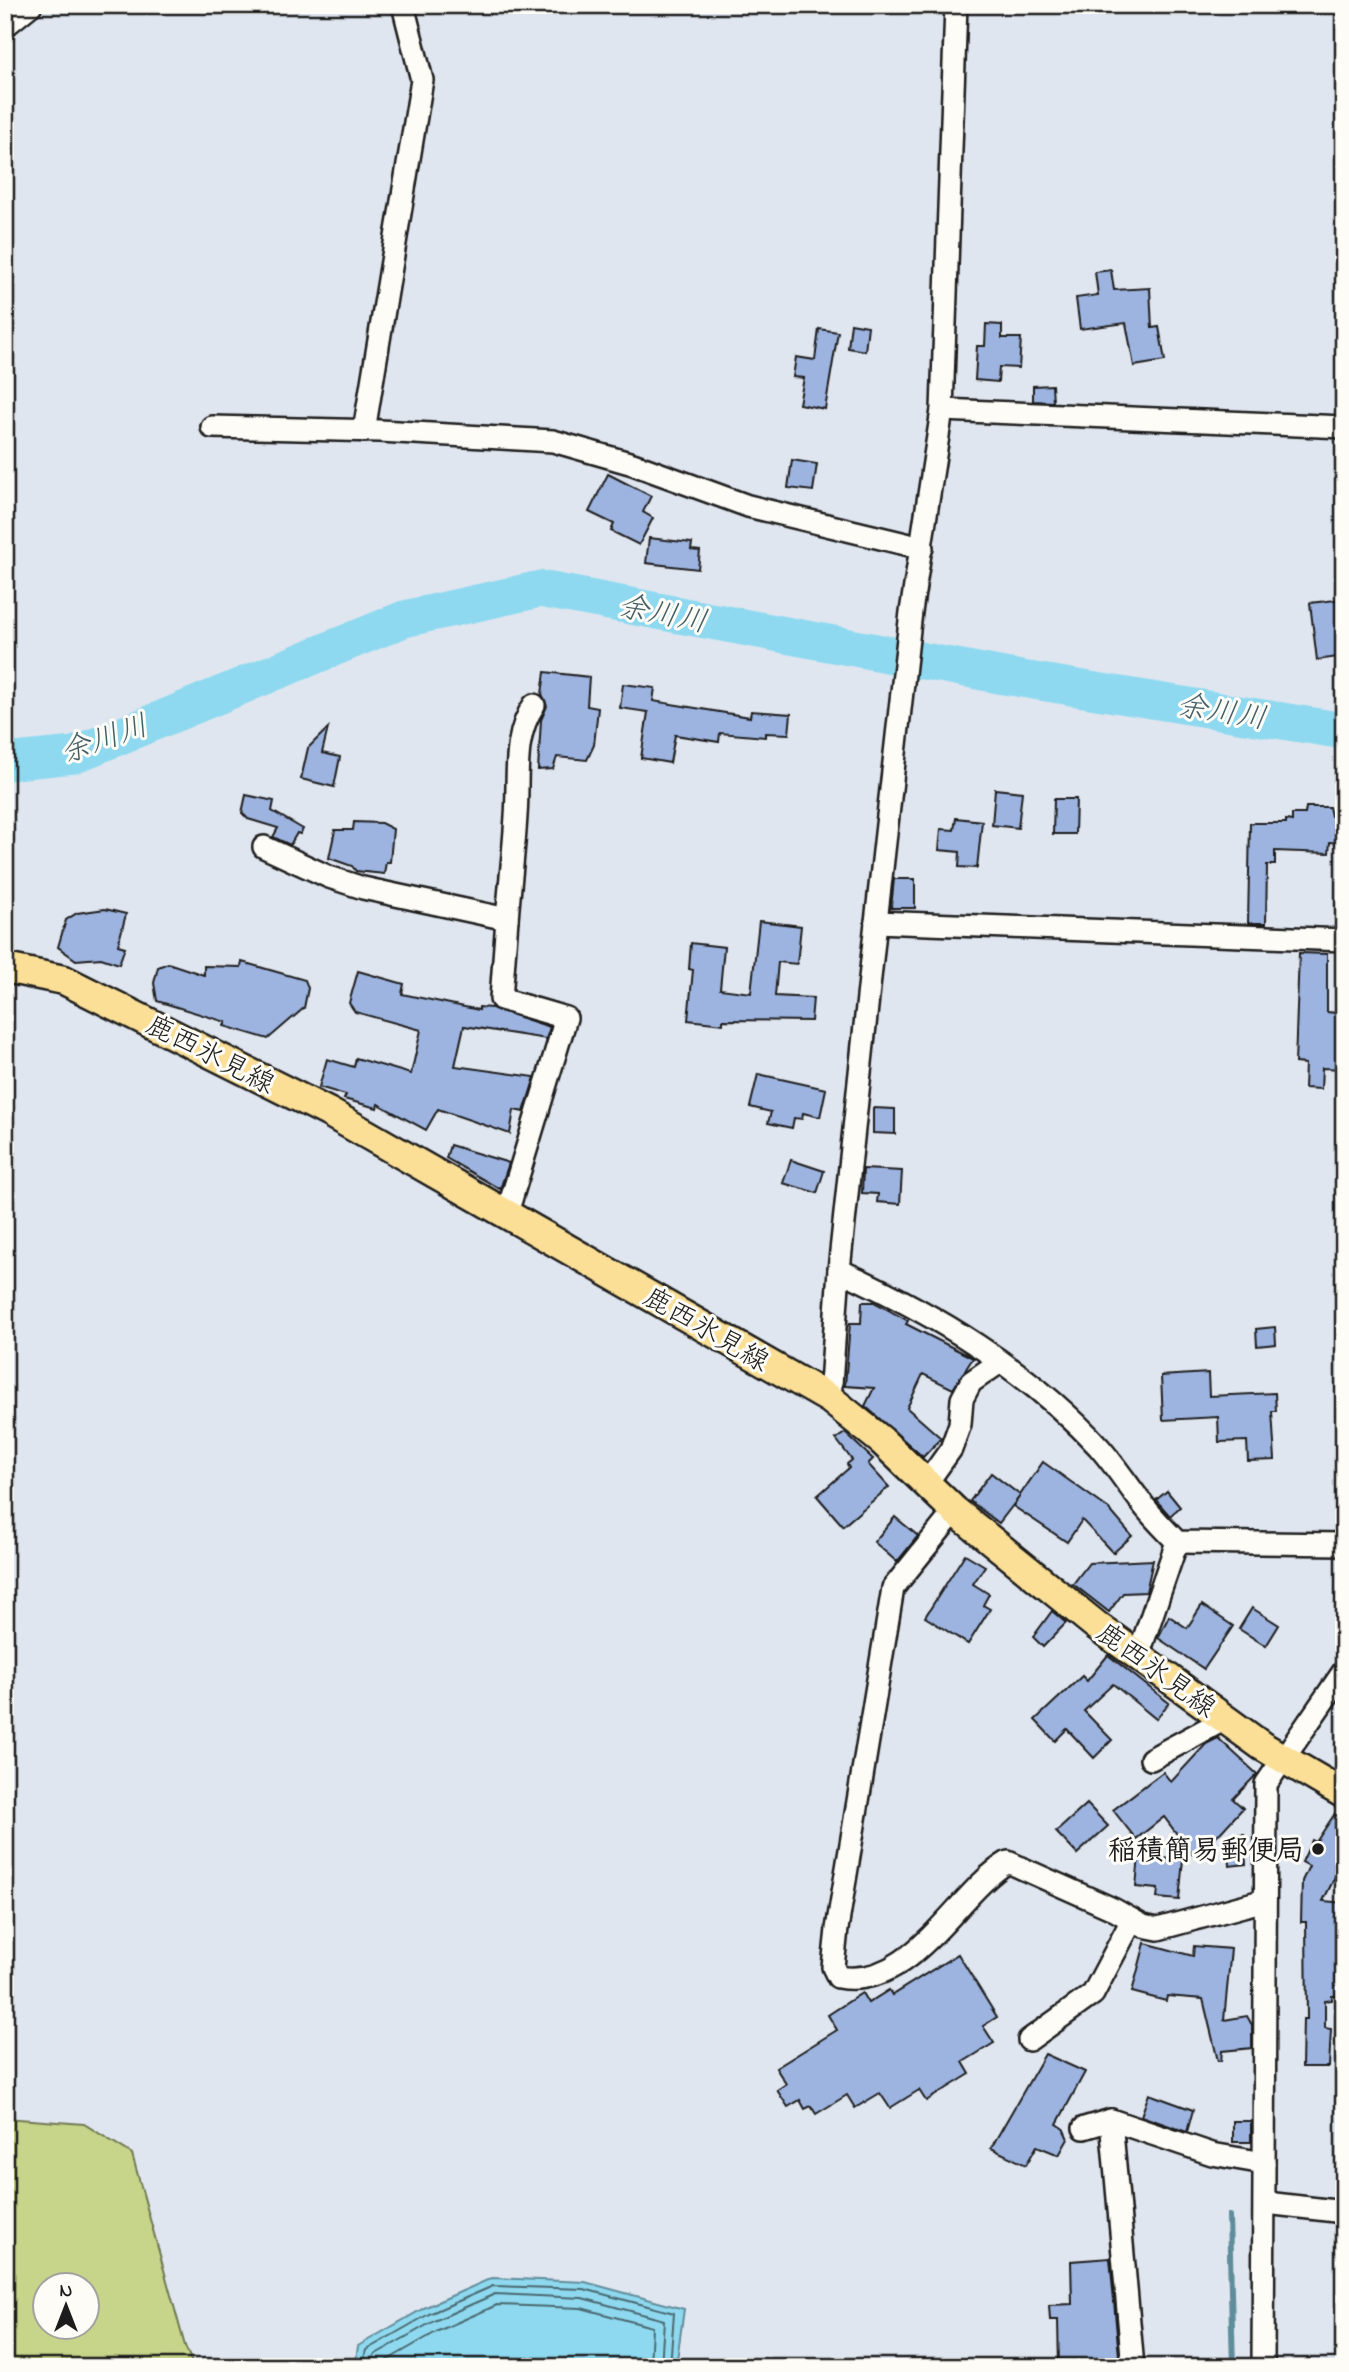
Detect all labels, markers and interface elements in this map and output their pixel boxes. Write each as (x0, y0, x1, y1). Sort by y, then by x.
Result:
water label: 余川川 (614, 586, 711, 646)
water label: 余川川 (1174, 685, 1269, 743)
water label: 余川川 (55, 705, 155, 776)
street label: 鹿西氷見線 (138, 1006, 281, 1106)
street label: 鹿西氷見線 (634, 1278, 776, 1384)
street label: 鹿西氷見線 (1086, 1614, 1224, 1730)
place label: 稲積簡易郵便局 (1108, 1832, 1304, 1873)
marker: 稲積簡易郵便局 (1310, 1841, 1326, 1857)
north arrow (32, 2270, 102, 2340)
text: N (60, 2278, 73, 2305)

